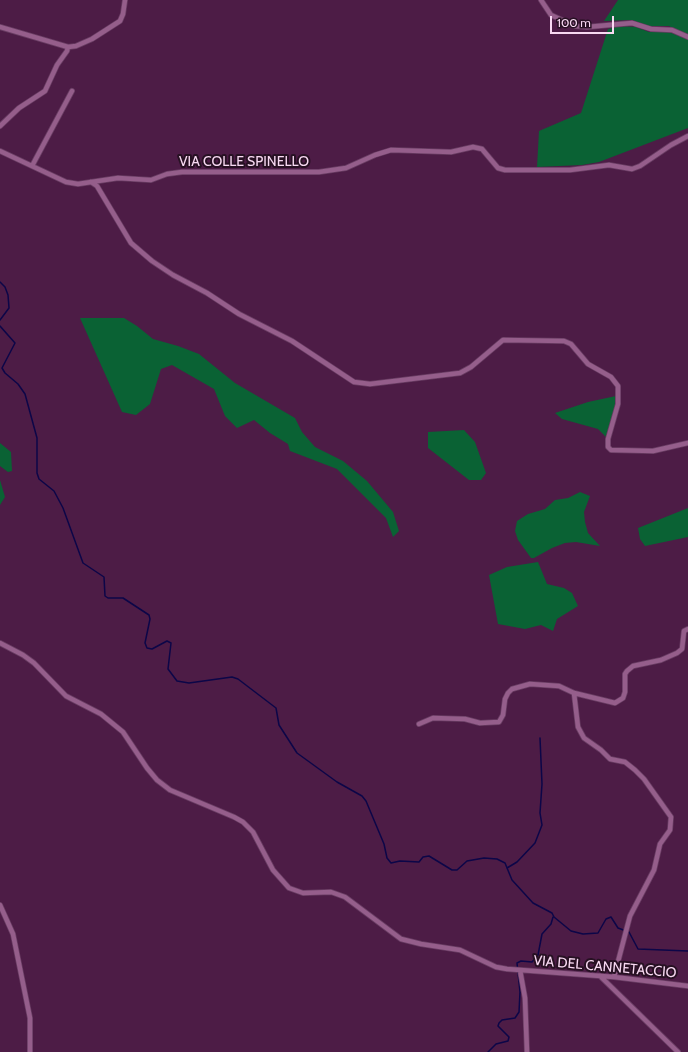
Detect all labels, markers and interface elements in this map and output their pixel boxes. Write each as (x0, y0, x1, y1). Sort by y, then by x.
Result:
scale bar (552, 8, 616, 34)
text: 100 m (557, 15, 591, 30)
street label: VIA COLLE SPINELLO (179, 154, 309, 170)
street label: VIA DEL CANNETACCIO (533, 952, 677, 982)

